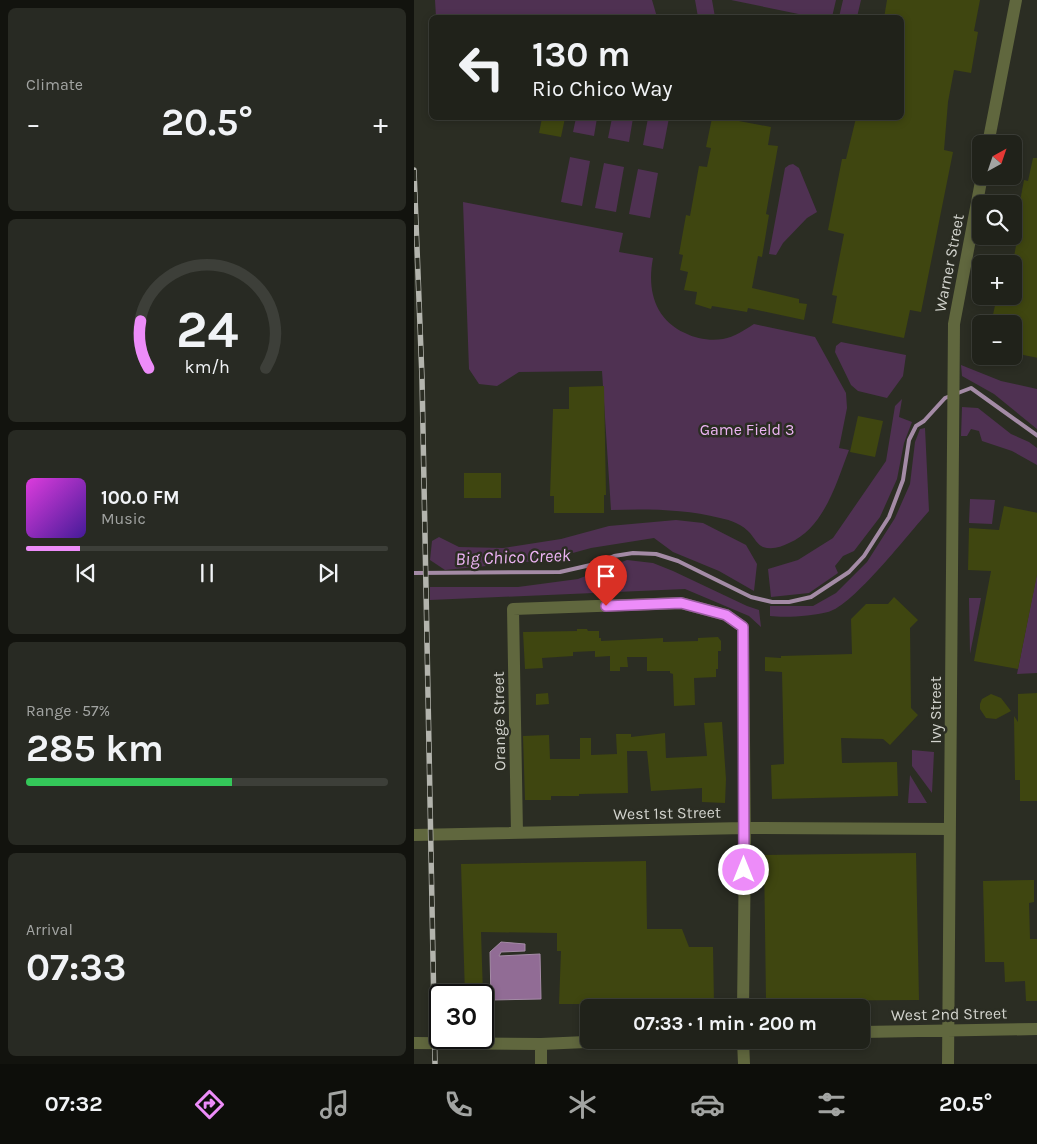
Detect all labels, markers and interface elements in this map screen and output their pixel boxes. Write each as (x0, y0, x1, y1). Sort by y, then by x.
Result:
text: 130 m (532, 34, 630, 75)
icon: left (449, 35, 514, 100)
text: Climate (26, 75, 83, 94)
text: Rio Chico Way (532, 76, 673, 102)
text: 20.5° (161, 100, 253, 145)
text: − (26, 107, 41, 140)
text: + (373, 107, 388, 140)
north arrow (972, 135, 1022, 185)
map controls (972, 135, 1022, 365)
button: search (972, 195, 1022, 245)
street label: Warner Street (930, 212, 968, 314)
button: + (972, 255, 1022, 305)
text: 24 (176, 299, 238, 360)
button: − (972, 315, 1022, 365)
text: km/h (184, 357, 230, 378)
park label: Game Field 3 (700, 420, 794, 439)
text: 100.0 FM (101, 487, 180, 509)
text: Music (101, 509, 146, 528)
water label: Big Chico Creek (455, 544, 572, 570)
pin (585, 555, 627, 606)
icon: previous (72, 559, 100, 587)
icon: pause (193, 559, 221, 587)
icon: next (314, 559, 342, 587)
icon: arrive (592, 562, 620, 590)
street label: Orange Street (489, 671, 509, 771)
street label: Ivy Street (926, 676, 945, 744)
text: Range · 57% (26, 701, 110, 720)
text: 285 km (26, 726, 164, 771)
street label: West 1st Street (613, 803, 721, 823)
position arrow (717, 843, 769, 895)
text: Arrival (26, 920, 73, 939)
text: 07:33 (26, 945, 126, 990)
speed limit sign: 30 (429, 984, 494, 1049)
street label: West 2nd Street (891, 1003, 1007, 1025)
text: 07:33 · 1 min · 200 m (633, 1013, 817, 1035)
icon: directions (192, 1087, 227, 1122)
icon: music (317, 1087, 352, 1122)
icon: phone (441, 1087, 476, 1122)
icon: climate (565, 1087, 600, 1122)
icon: car (690, 1087, 725, 1122)
icon: filters (814, 1087, 849, 1122)
text: 07:32 (45, 1091, 103, 1117)
text: 20.5° (939, 1091, 992, 1117)

